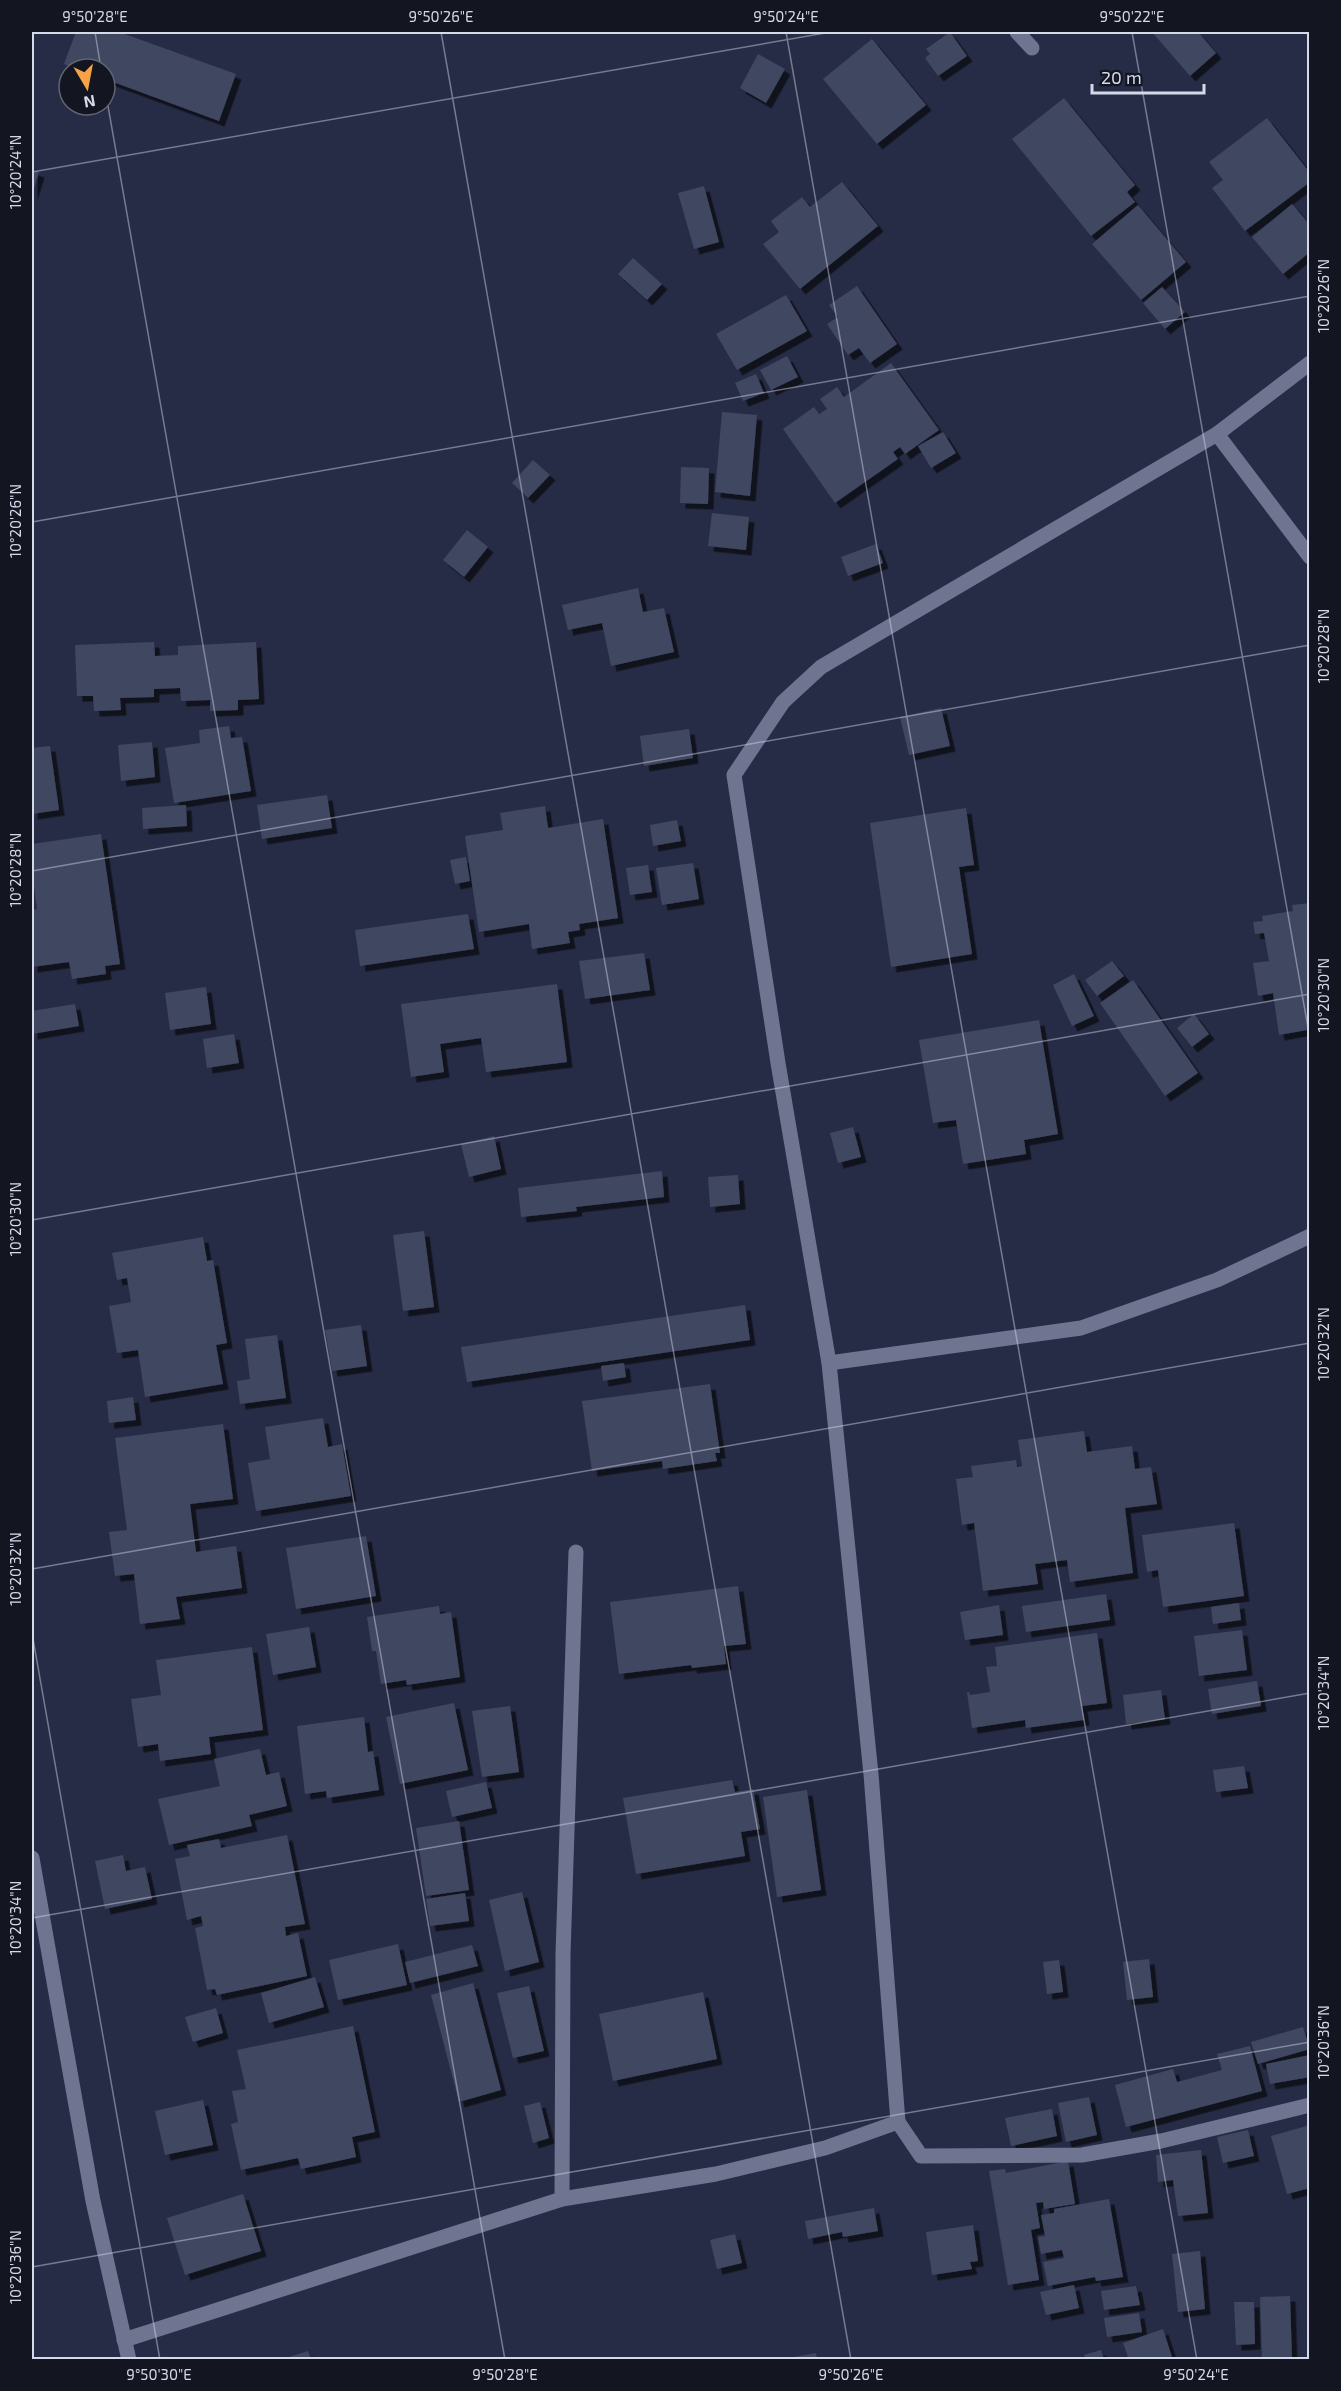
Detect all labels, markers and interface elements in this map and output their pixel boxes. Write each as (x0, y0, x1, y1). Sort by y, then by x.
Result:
text: 9°50'28"E (62, 7, 128, 25)
text: 9°50'26"E (409, 7, 473, 25)
text: 9°50'24"E (753, 7, 819, 25)
text: 9°50'22"E (1100, 7, 1164, 25)
north arrow (57, 57, 117, 117)
scale bar (1092, 57, 1204, 95)
text: 20 m (1101, 66, 1142, 88)
text: N (82, 92, 97, 113)
text: 10°20'24"N (6, 135, 24, 209)
text: 10°20'26"N (1314, 259, 1332, 333)
text: 10°20'26"N (6, 484, 24, 558)
text: 10°20'28"N (1314, 609, 1332, 683)
text: 10°20'28"N (6, 833, 24, 907)
text: 10°20'30"N (1314, 958, 1332, 1032)
text: 10°20'30"N (6, 1182, 24, 1256)
text: 10°20'32"N (1314, 1307, 1332, 1381)
text: 10°20'32"N (6, 1532, 24, 1606)
text: 10°20'34"N (1314, 1656, 1332, 1730)
text: 10°20'34"N (6, 1881, 24, 1955)
text: 10°20'36"N (1314, 2005, 1332, 2079)
text: 10°20'36"N (6, 2230, 24, 2304)
text: 9°50'30"E (126, 2365, 192, 2383)
text: 9°50'28"E (472, 2365, 538, 2383)
text: 9°50'26"E (819, 2365, 883, 2383)
text: 9°50'24"E (1163, 2365, 1229, 2383)

